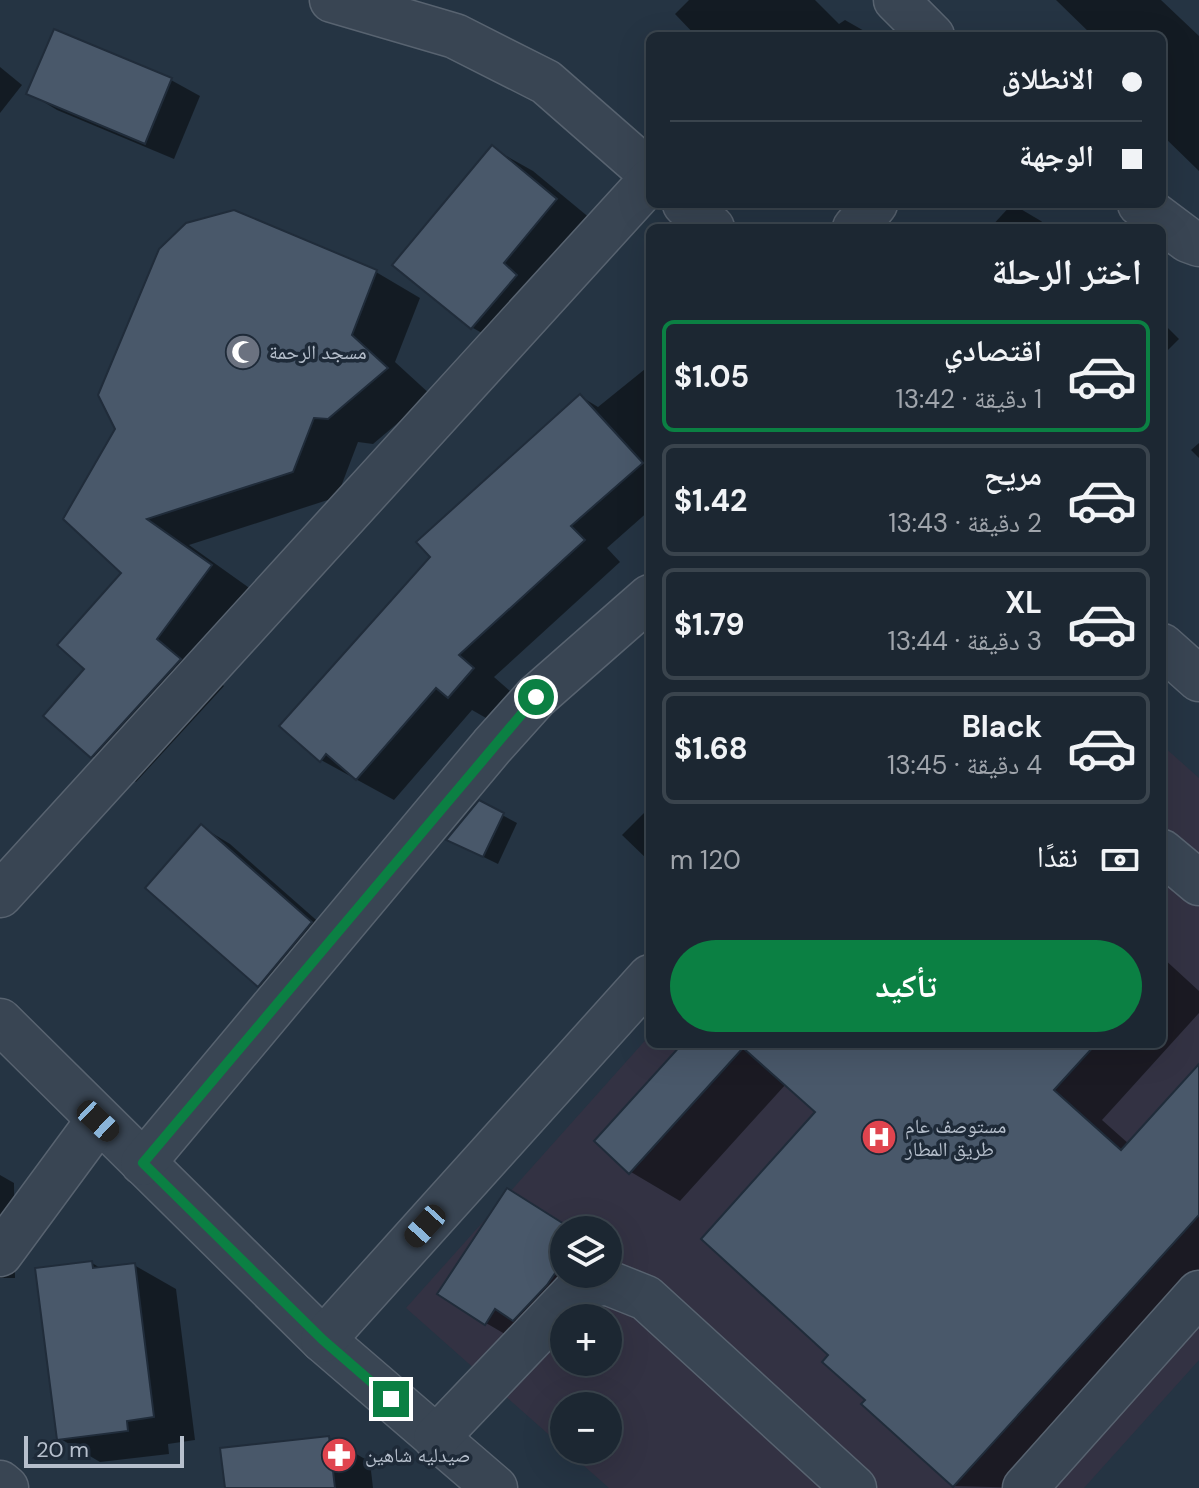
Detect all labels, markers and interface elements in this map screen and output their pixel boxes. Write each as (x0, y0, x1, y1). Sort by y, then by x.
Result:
text: الانطلاق (1001, 59, 1094, 98)
text: الوجهة (1019, 136, 1094, 175)
text: اختر الرحلة (992, 248, 1142, 295)
text: اقتصادي (944, 331, 1042, 370)
mosque icon: مسجد الرحمة (224, 333, 262, 371)
place label: مسجد الرحمة (269, 339, 367, 365)
icon: car (1066, 340, 1138, 412)
text: $1.05 (674, 357, 749, 396)
text: 1 دقيقة · 13:42 (896, 382, 1042, 416)
text: مريح (984, 455, 1042, 494)
icon: car (1066, 464, 1138, 536)
text: $1.42 (674, 481, 747, 520)
text: 2 دقيقة · 13:43 (888, 506, 1042, 540)
text: XL (1005, 583, 1042, 622)
icon: car (1066, 588, 1138, 660)
text: $1.79 (674, 605, 745, 644)
text: 3 دقيقة · 13:44 (888, 624, 1042, 658)
route start (518, 679, 554, 715)
text: Black (962, 707, 1042, 746)
icon: car (1066, 712, 1138, 784)
text: $1.68 (674, 729, 748, 768)
text: 4 دقيقة · 13:45 (887, 748, 1042, 782)
text: نقدًا (1037, 837, 1078, 876)
icon: cash (1098, 838, 1142, 882)
text: 120 m (670, 843, 741, 877)
button: تأكيد (670, 940, 1142, 1032)
car (72, 1096, 124, 1146)
place label: مستوصف عام طريق المطار (904, 1113, 1006, 1162)
hospital icon: مستوصف عام طريق المطار (860, 1118, 898, 1156)
car (400, 1200, 450, 1252)
map controls (550, 1216, 622, 1464)
button: layers (550, 1216, 622, 1288)
button: + (550, 1304, 622, 1376)
route end (373, 1381, 409, 1417)
button: − (550, 1392, 622, 1464)
scale bar (24, 1432, 184, 1468)
text: 20 m (36, 1435, 89, 1464)
pharmacy icon: صيدليه شاهين (320, 1436, 358, 1474)
place label: صيدليه شاهين (365, 1442, 470, 1468)

